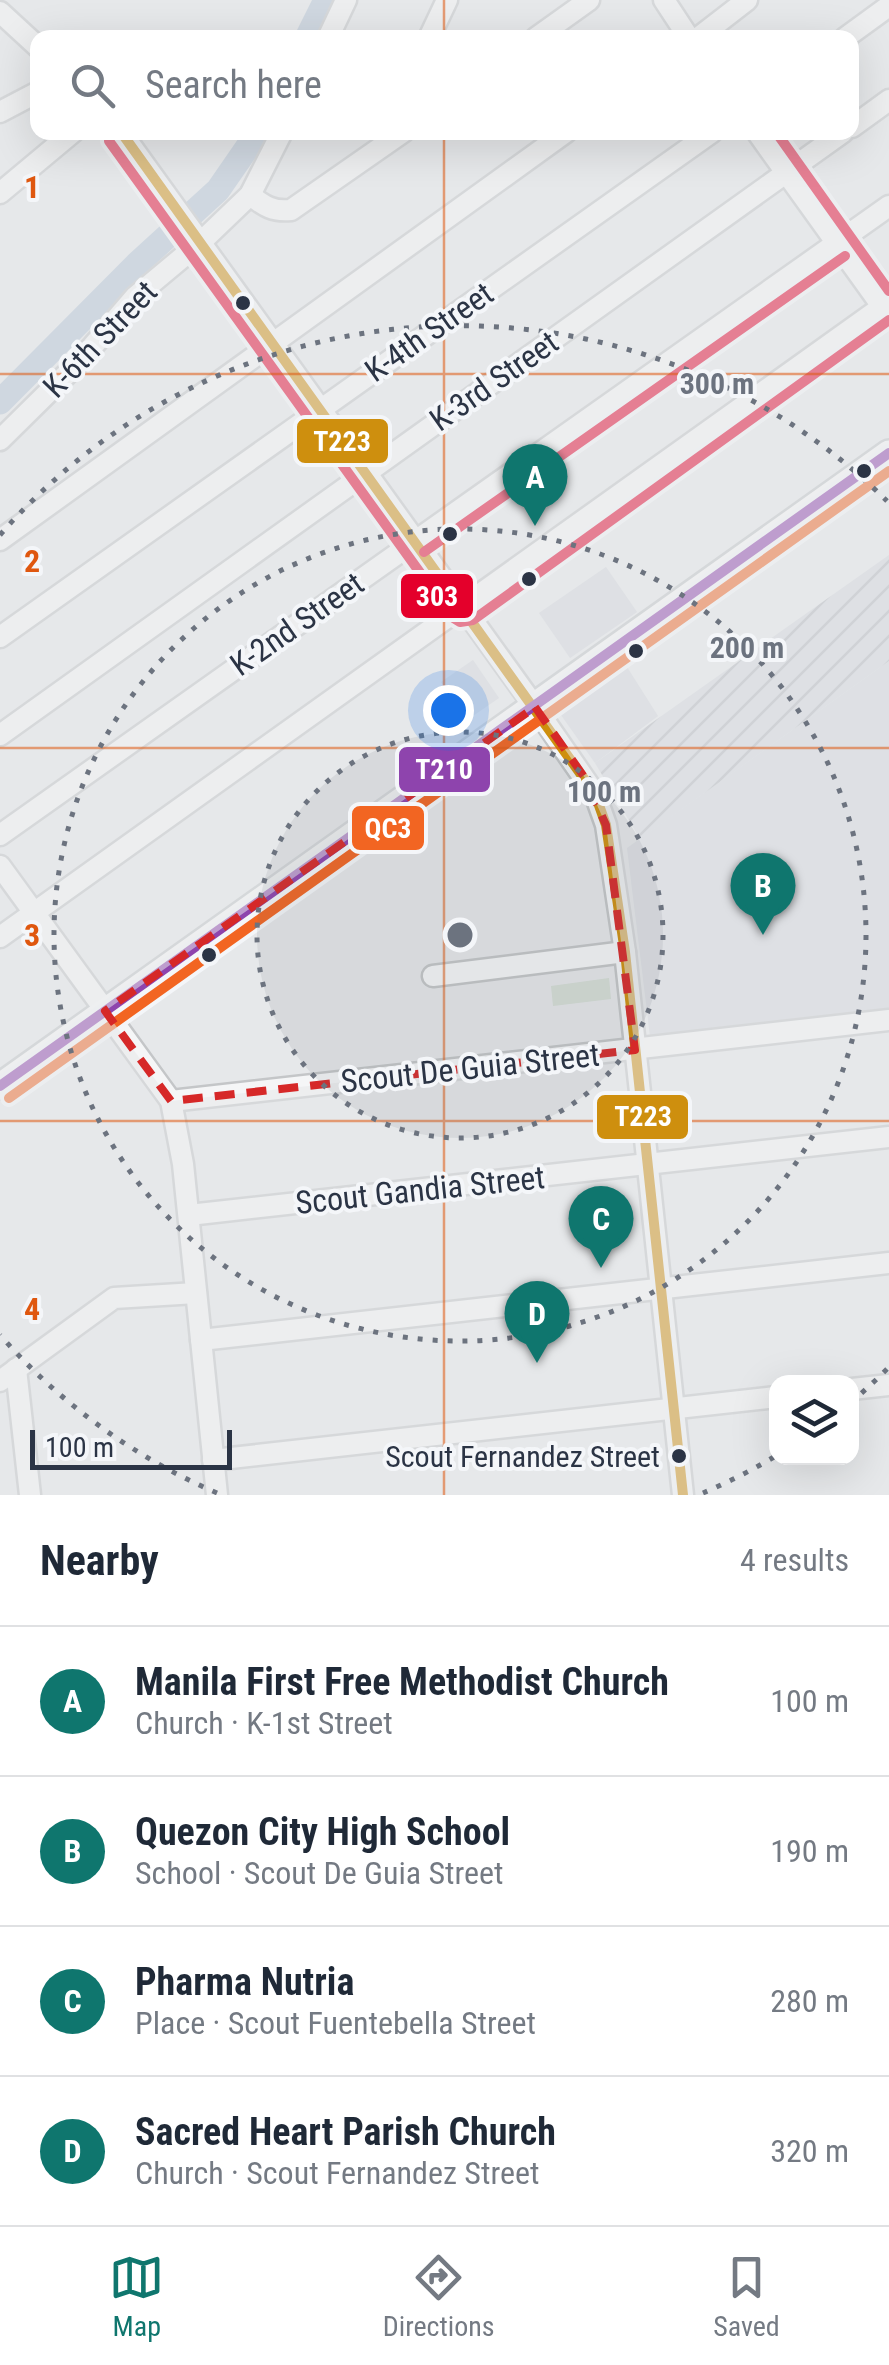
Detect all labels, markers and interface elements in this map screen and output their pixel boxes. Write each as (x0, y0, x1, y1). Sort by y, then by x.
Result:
search box (30, 30, 859, 140)
icon: search (65, 58, 120, 113)
text: Search here (145, 63, 322, 107)
text: 1 (24, 168, 40, 206)
street label: K-6th Street (35, 273, 165, 405)
street label: K-4th Street (358, 274, 500, 390)
unlabelled marker (233, 293, 253, 313)
street label: K-3rd Street (423, 323, 565, 439)
text: 300 m (680, 366, 754, 401)
line badge: T223 (295, 417, 390, 465)
text: T223 (313, 425, 371, 458)
pin: A (502, 444, 568, 526)
unlabelled marker (854, 461, 874, 481)
unlabelled marker (440, 524, 460, 544)
text: 2 (24, 542, 40, 580)
street label: K-2nd Street (223, 564, 371, 684)
unlabelled marker (519, 569, 539, 589)
line badge: 303 (399, 572, 475, 620)
text: 303 (416, 580, 458, 613)
text: 200 m (710, 630, 784, 665)
unlabelled marker (626, 641, 646, 661)
your location (423, 685, 474, 736)
line badge: T210 (397, 745, 492, 794)
text: T210 (415, 753, 473, 786)
text: 100 m (567, 774, 641, 809)
line badge: QC3 (350, 804, 426, 852)
text: QC3 (364, 812, 412, 845)
pin: B (730, 852, 796, 935)
text: 3 (24, 916, 40, 954)
centre of rings (442, 917, 478, 953)
unlabelled marker (199, 945, 219, 965)
street label: Scout De Guia Street (339, 1036, 601, 1100)
line badge: T223 (595, 1093, 690, 1141)
text: T223 (614, 1100, 672, 1133)
street label: Scout Gandia Street (294, 1158, 546, 1222)
pin: C (568, 1186, 634, 1268)
pin: D (504, 1280, 570, 1363)
text: 4 (24, 1290, 40, 1328)
map controls (769, 1375, 859, 1465)
button: layers (769, 1375, 859, 1465)
scale bar (30, 1425, 232, 1470)
text: 100 m (45, 1431, 114, 1464)
place label: Scout Fernandez Street (385, 1439, 660, 1474)
marker: Scout Fernandez Street (669, 1446, 689, 1466)
text: Nearby (40, 1536, 159, 1585)
text: 4 results (740, 1541, 849, 1579)
text: Manila First Free Methodist Church (135, 1660, 669, 1704)
text: A (63, 1682, 82, 1720)
text: 100 m (770, 1682, 849, 1720)
text: Church · K-1st Street (135, 1704, 393, 1742)
text: Quezon City High School (135, 1810, 510, 1854)
text: B (64, 1832, 81, 1870)
text: 190 m (770, 1832, 849, 1870)
text: School · Scout De Guia Street (135, 1854, 503, 1892)
text: Pharma Nutria (135, 1960, 354, 2004)
text: C (63, 1982, 82, 2020)
text: 280 m (770, 1982, 849, 2020)
text: Place · Scout Fuentebella Street (135, 2004, 536, 2042)
text: Sacred Heart Parish Church (135, 2110, 556, 2154)
text: D (63, 2132, 82, 2170)
text: 320 m (770, 2132, 849, 2170)
text: Church · Scout Fernandez Street (135, 2154, 539, 2192)
tab: Map (109, 2250, 164, 2343)
tab: Directions (383, 2250, 495, 2343)
tab: Saved (713, 2250, 780, 2343)

